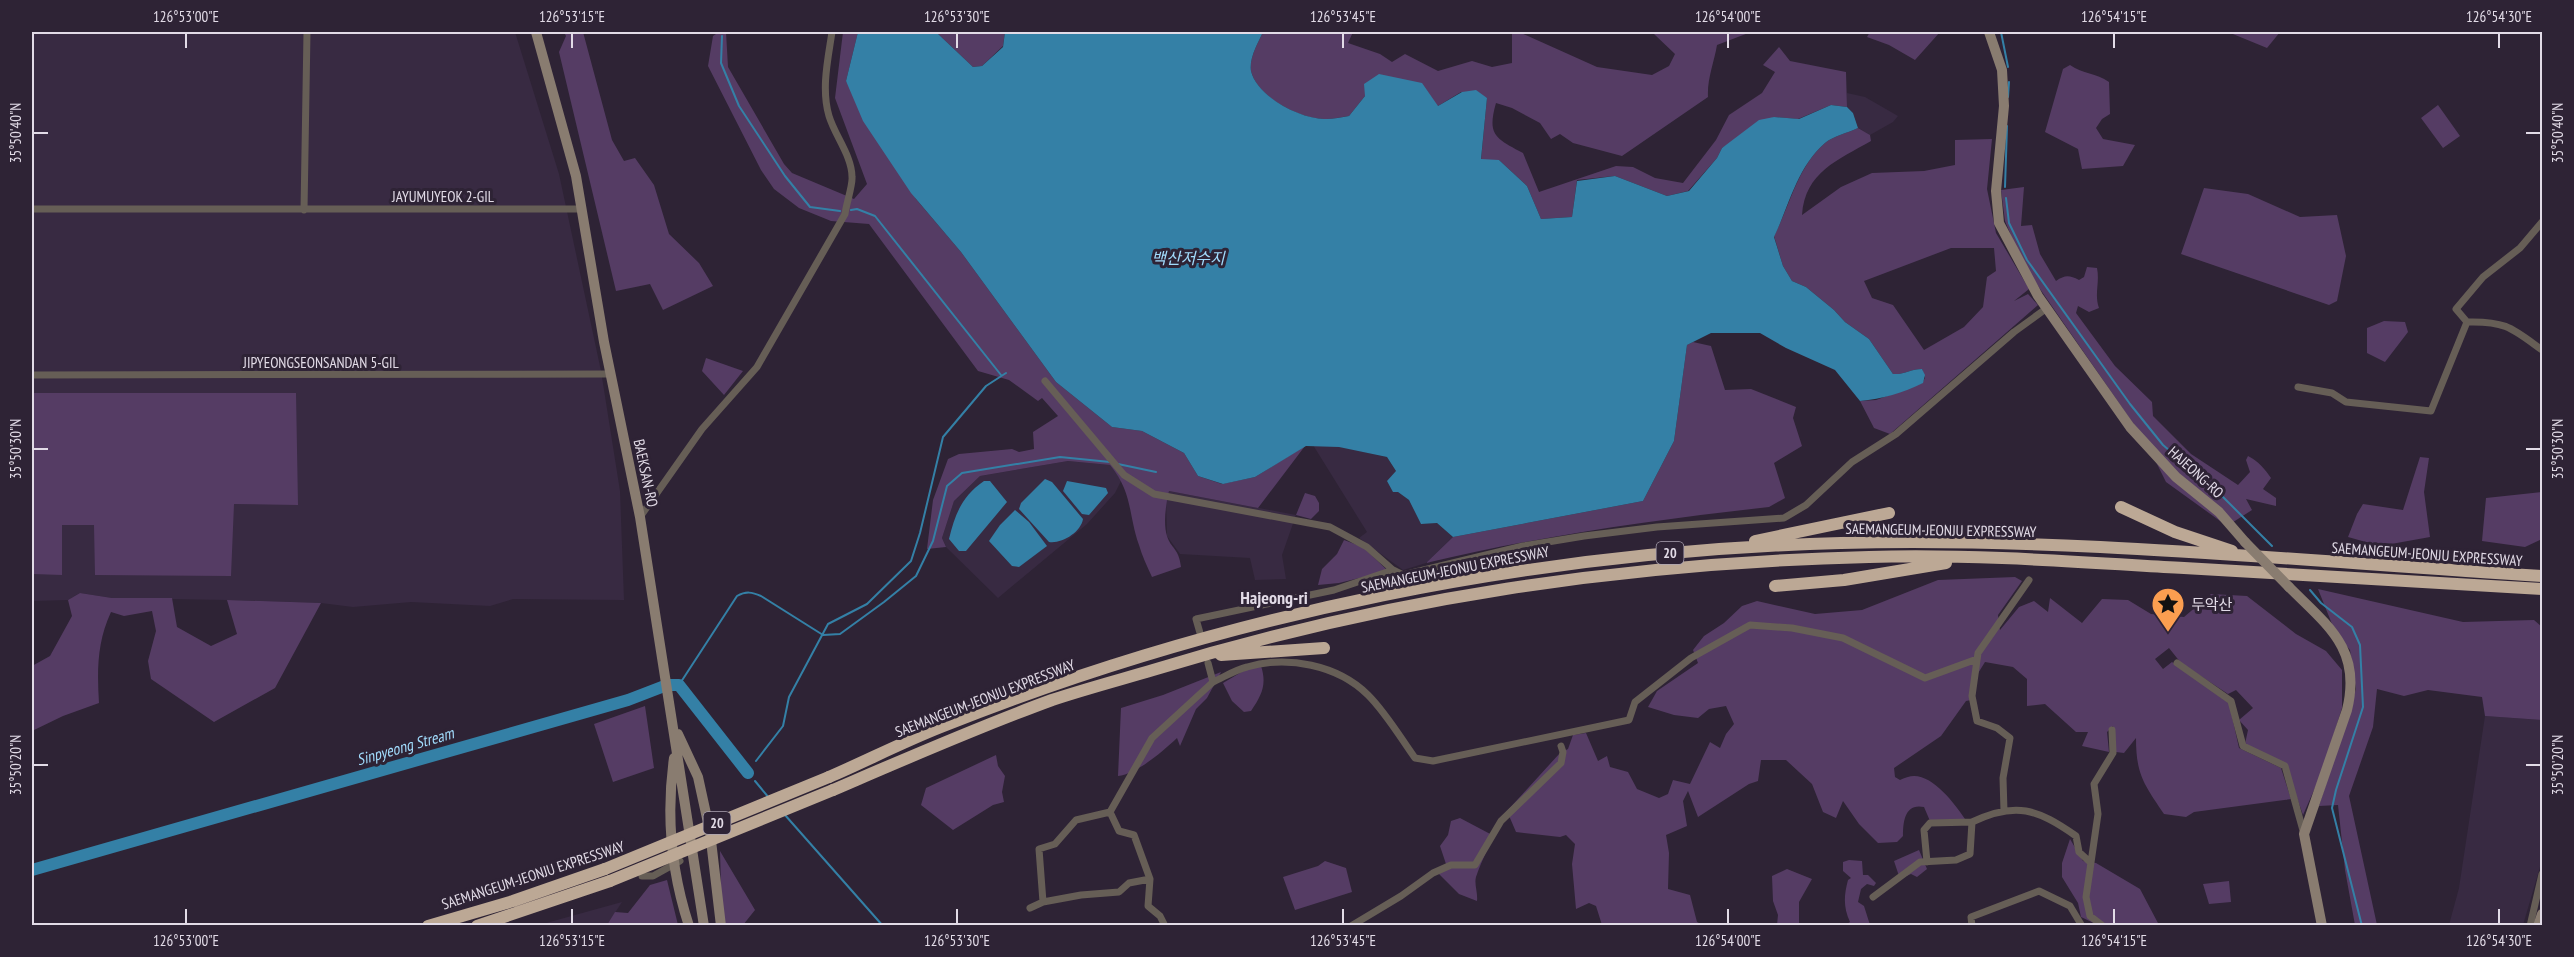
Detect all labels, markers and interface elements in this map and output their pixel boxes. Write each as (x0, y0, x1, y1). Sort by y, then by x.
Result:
text: 126°53'00"E (153, 7, 219, 26)
text: 126°53'15"E (539, 7, 605, 26)
text: 126°53'30"E (924, 7, 990, 26)
text: 126°53'45"E (1310, 7, 1376, 26)
text: 126°54'00"E (1695, 7, 1761, 26)
text: 126°54'15"E (2081, 7, 2147, 26)
text: 126°54'30"E (2466, 7, 2532, 26)
text: 35°50'40"N (6, 103, 25, 163)
text: 35°50'40"N (2548, 103, 2567, 163)
street label: JAYUMUYEOK 2-GIL (391, 187, 495, 206)
water label: 백산저수지 (1151, 248, 1226, 268)
street label: JIPYEONGSEONSANDAN 5-GIL (242, 353, 399, 372)
text: 35°50'30"N (6, 419, 25, 479)
text: 35°50'30"N (2548, 419, 2567, 479)
street label: BAEKSAN-RO (630, 437, 662, 509)
street label: HAJEONG-RO (2164, 442, 2228, 502)
street label: SAEMANGEUM-JEONJU EXPRESSWAY (1845, 519, 2037, 541)
street label: SAEMANGEUM-JEONJU EXPRESSWAY (2331, 538, 2523, 570)
street label: SAEMANGEUM-JEONJU EXPRESSWAY (1359, 541, 1551, 597)
road number: 20 (1656, 542, 1684, 564)
district label: Hajeong-ri (1240, 586, 1308, 609)
place icon: 두악산 (2150, 586, 2186, 633)
place label: 두악산 (2191, 595, 2233, 614)
street label: SAEMANGEUM-JEONJU EXPRESSWAY (892, 655, 1078, 741)
water label: Sinpyeong Stream (354, 722, 457, 769)
text: 35°50'20"N (6, 735, 25, 795)
text: 35°50'20"N (2548, 735, 2567, 795)
road number: 20 (704, 812, 730, 834)
street label: SAEMANGEUM-JEONJU EXPRESSWAY (439, 836, 627, 914)
text: 126°53'00"E (153, 931, 219, 950)
text: 126°53'15"E (539, 931, 605, 950)
text: 126°53'30"E (924, 931, 990, 950)
text: 126°53'45"E (1310, 931, 1376, 950)
text: 126°54'00"E (1695, 931, 1761, 950)
text: 126°54'15"E (2081, 931, 2147, 950)
text: 126°54'30"E (2466, 931, 2532, 950)

